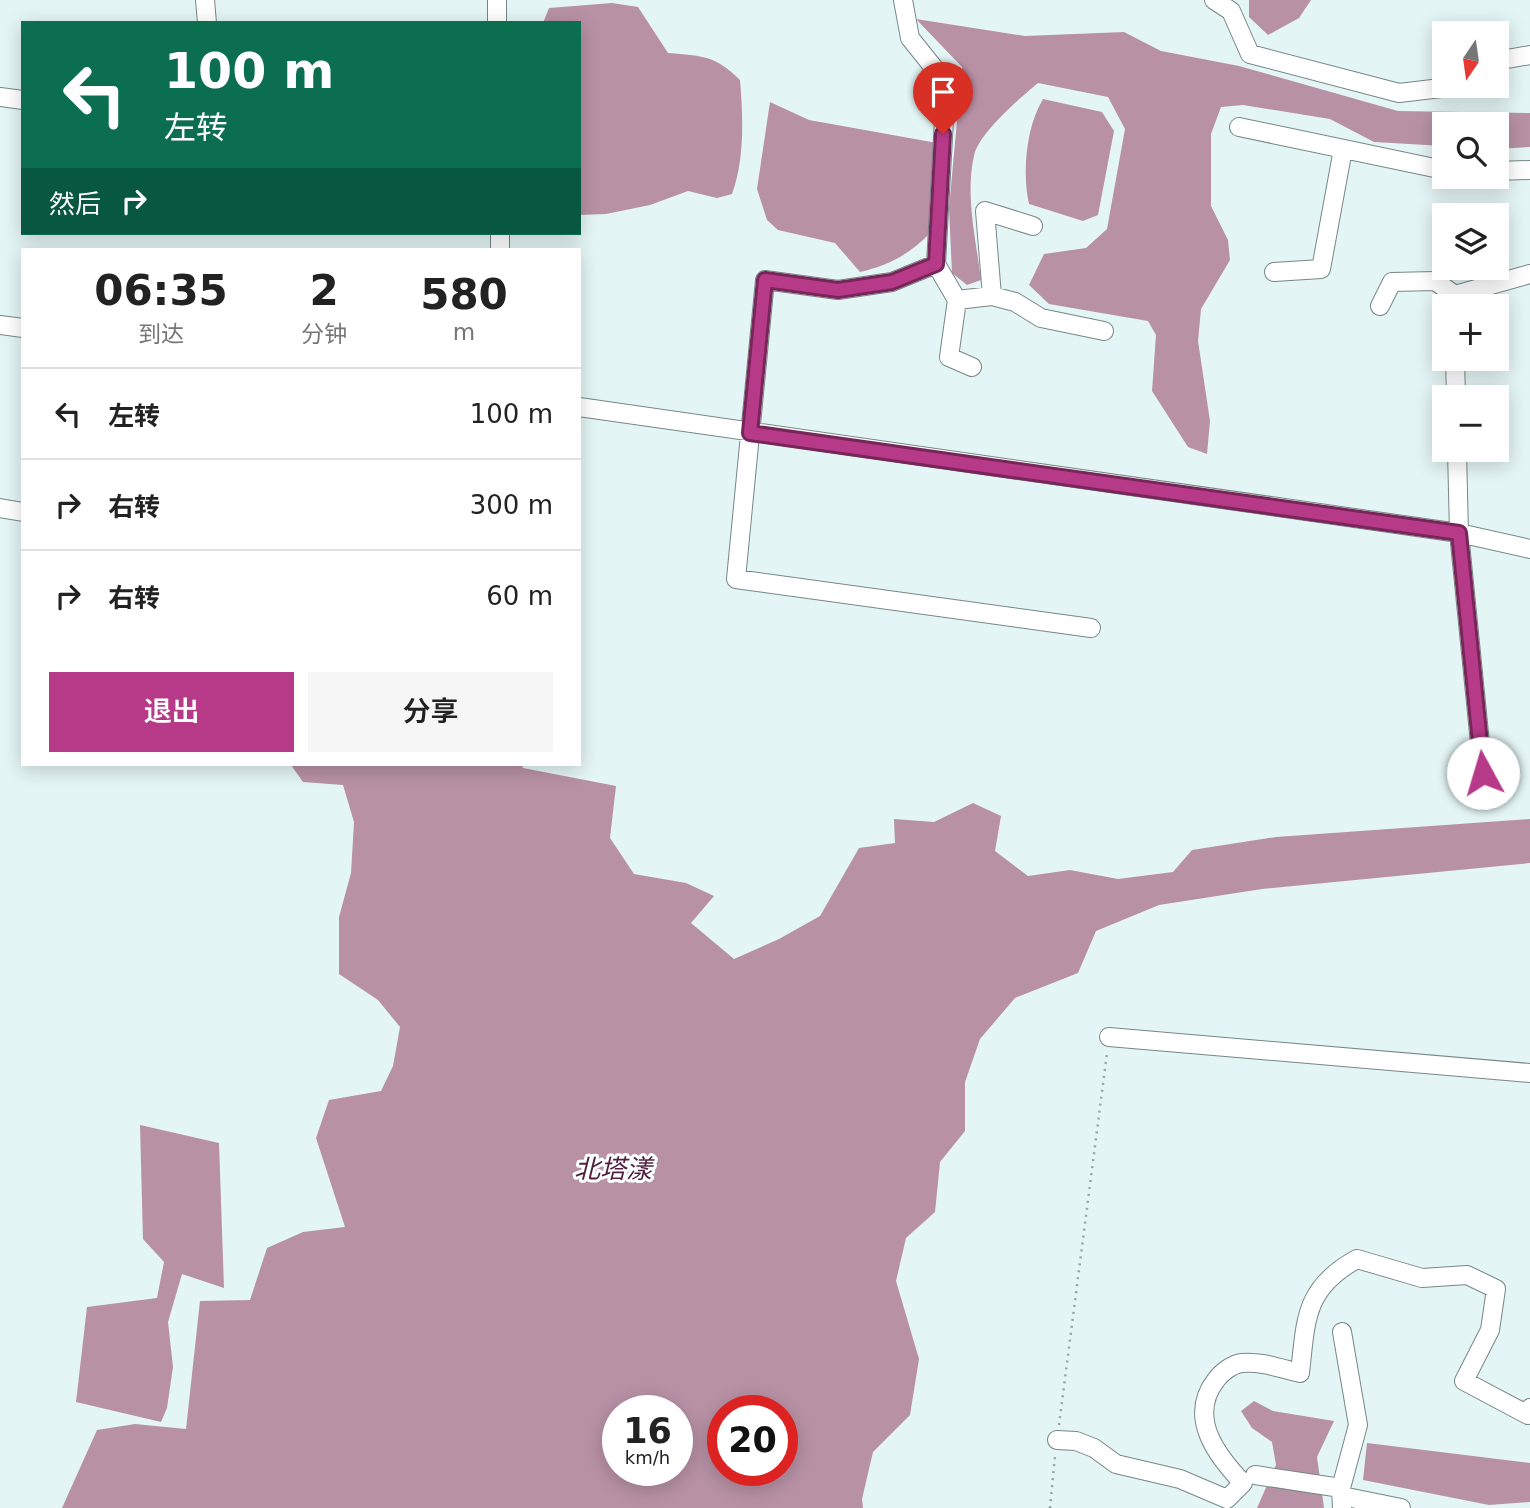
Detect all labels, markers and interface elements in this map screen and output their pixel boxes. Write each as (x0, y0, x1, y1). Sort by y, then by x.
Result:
north arrow (1432, 21, 1508, 98)
map controls (1432, 21, 1509, 462)
text: 100 m (164, 43, 334, 100)
icon: left (49, 49, 140, 140)
pin (913, 62, 973, 134)
icon: arrive (924, 73, 962, 111)
text: 左转 (164, 109, 228, 147)
button: search (1432, 112, 1509, 189)
icon: right (115, 182, 153, 220)
text: 然后 (49, 189, 101, 219)
button: layers (1432, 203, 1509, 280)
text: 06:35 (94, 266, 228, 315)
text: 2 (309, 266, 339, 315)
text: 580 (420, 270, 508, 319)
button: + (1432, 294, 1509, 371)
text: m (453, 319, 475, 345)
text: 到达 (138, 321, 184, 347)
text: 分钟 (301, 321, 347, 347)
button: − (1432, 385, 1509, 462)
icon: left (49, 395, 87, 433)
text: 100 m (470, 399, 553, 429)
text: 左转 (108, 401, 160, 431)
icon: right (49, 486, 87, 524)
text: 300 m (470, 490, 553, 520)
text: 右转 (108, 492, 160, 522)
icon: right (49, 577, 87, 615)
text: 60 m (486, 581, 553, 611)
text: 右转 (108, 583, 160, 613)
button: 退出 (49, 672, 294, 752)
button: 分享 (308, 672, 553, 752)
position arrow (1446, 736, 1520, 810)
water label: 北塔漾 (574, 1154, 655, 1184)
speed limit sign: 20 (707, 1395, 798, 1486)
text: 16 (623, 1411, 672, 1451)
text: km/h (625, 1447, 670, 1468)

